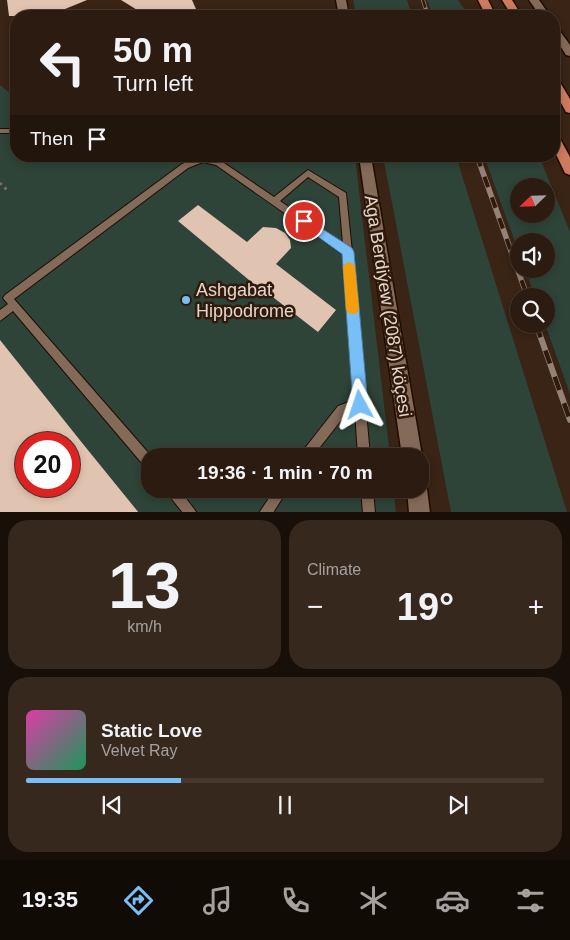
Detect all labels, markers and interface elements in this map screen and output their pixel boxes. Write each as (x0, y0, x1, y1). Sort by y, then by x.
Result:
icon: left (30, 30, 95, 95)
text: 50 m (113, 30, 193, 69)
text: Turn left (113, 71, 193, 96)
icon: arrive (83, 125, 111, 153)
text: Then (30, 128, 73, 149)
north arrow (510, 178, 555, 222)
map controls (510, 178, 555, 333)
street label: Aga Berdiýew (2087) köçesi (361, 194, 415, 418)
pin (283, 200, 325, 242)
icon: arrive (290, 207, 318, 235)
button: sound (510, 233, 555, 278)
place label: Ashgabat Hippodrome (196, 280, 294, 321)
button: search (510, 288, 555, 333)
marker: Ashgabat Hippodrome (180, 294, 192, 306)
position arrow (333, 378, 385, 430)
speed limit sign: 20 (15, 432, 80, 497)
text: 19:36 · 1 min · 70 m (197, 462, 373, 483)
text: 13 (108, 549, 181, 622)
text: Climate (307, 561, 361, 578)
text: 19° (397, 586, 454, 628)
text: − (307, 591, 323, 622)
text: + (528, 591, 544, 622)
text: km/h (127, 618, 162, 635)
text: Static Love (101, 720, 202, 741)
text: Velvet Ray (101, 742, 177, 759)
icon: previous (98, 791, 126, 819)
icon: pause (271, 791, 299, 819)
icon: next (444, 791, 472, 819)
icon: directions (121, 883, 156, 918)
icon: music (200, 883, 235, 918)
icon: phone (278, 883, 313, 918)
icon: climate (356, 883, 391, 918)
icon: car (435, 883, 470, 918)
icon: filters (513, 883, 548, 918)
text: 19:35 (22, 887, 78, 912)

